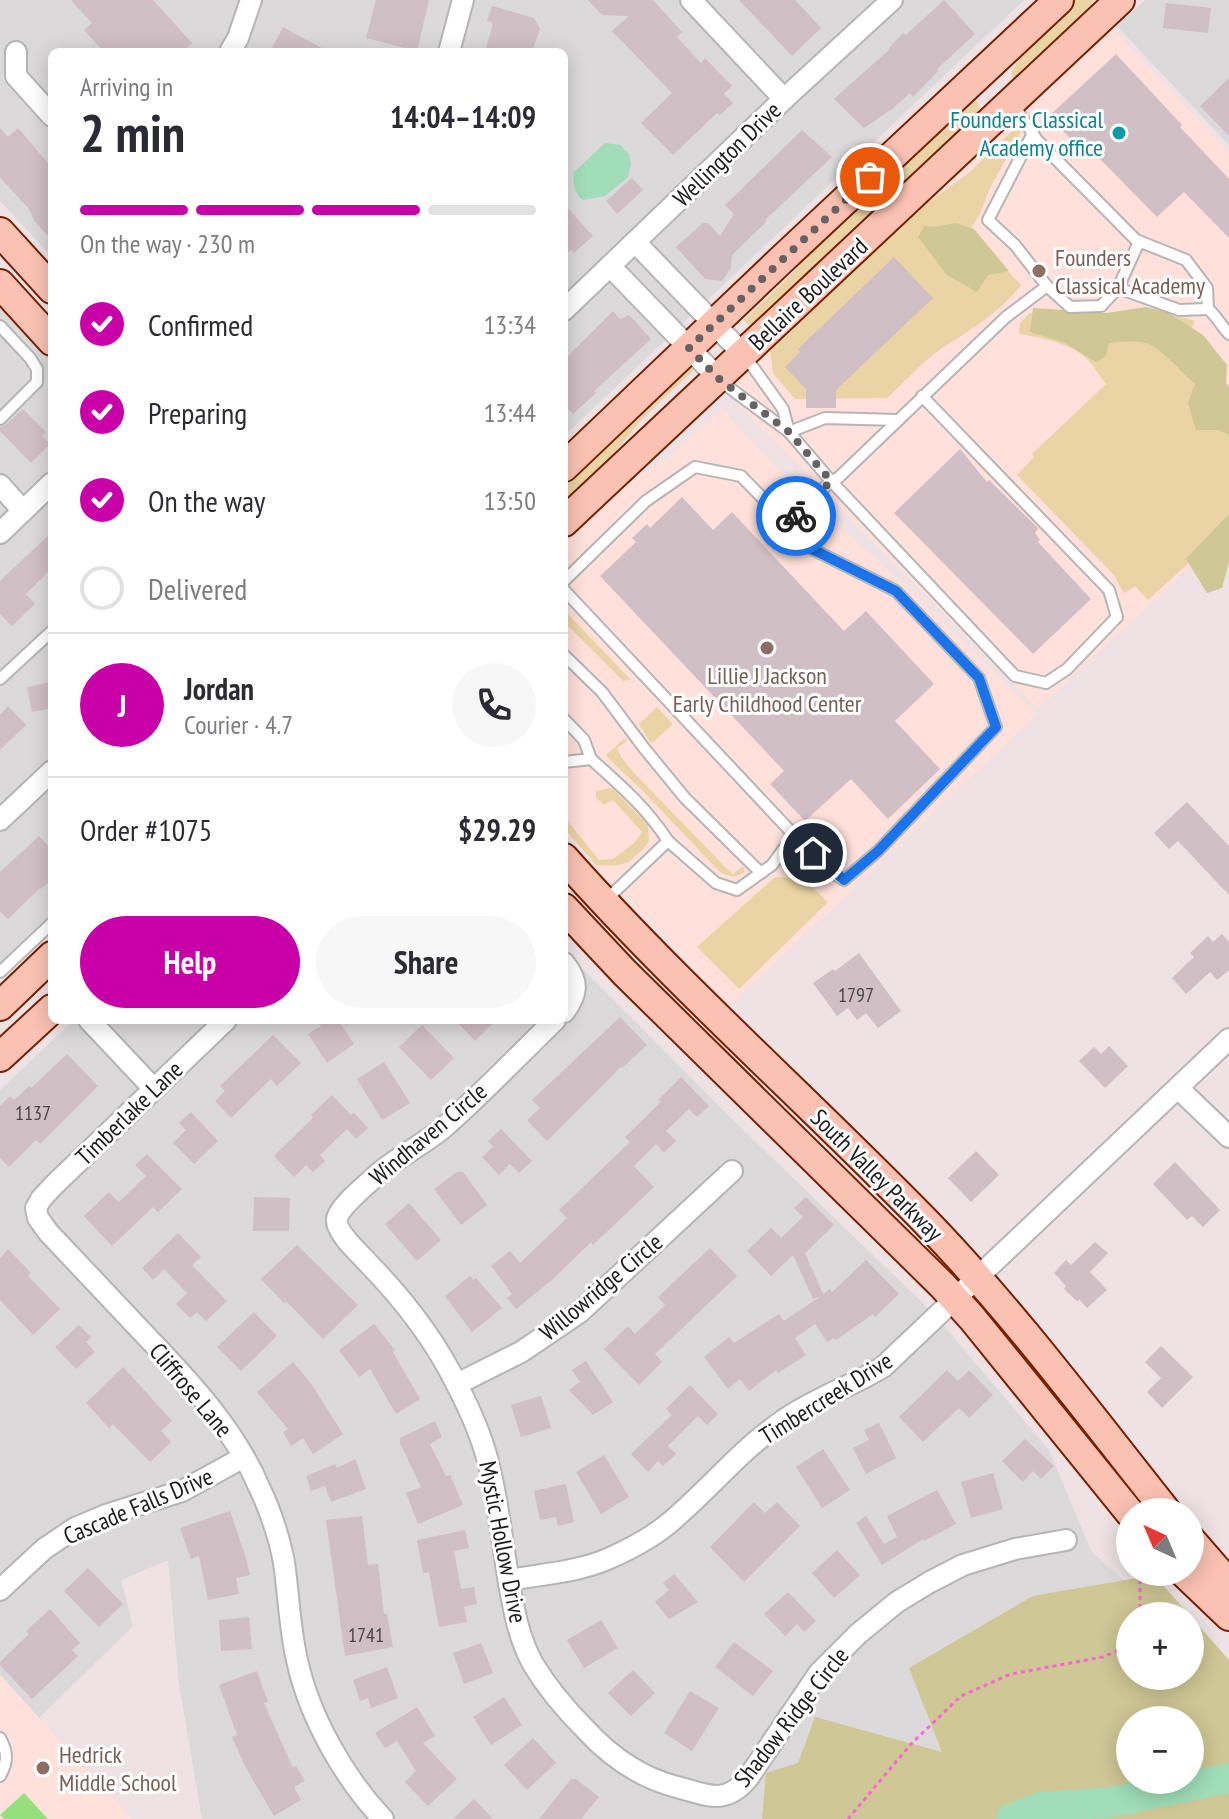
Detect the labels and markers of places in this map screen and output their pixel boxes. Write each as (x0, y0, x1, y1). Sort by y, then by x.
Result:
place label: Founders Classical Academy office (950, 104, 1103, 163)
marker: Founders Classical Academy office (1110, 124, 1128, 142)
pin (836, 143, 904, 211)
place label: Founders Classical Academy (1055, 242, 1205, 301)
marker: Founders Classical Academy (1030, 262, 1048, 280)
marker: Lillie J Jackson Early Childhood Center (758, 639, 776, 657)
place label: Lillie J Jackson Early Childhood Center (673, 660, 862, 719)
pin (779, 819, 847, 887)
place label: Hedrick Middle School (59, 1739, 177, 1798)
marker: Hedrick Middle School (34, 1759, 52, 1777)

